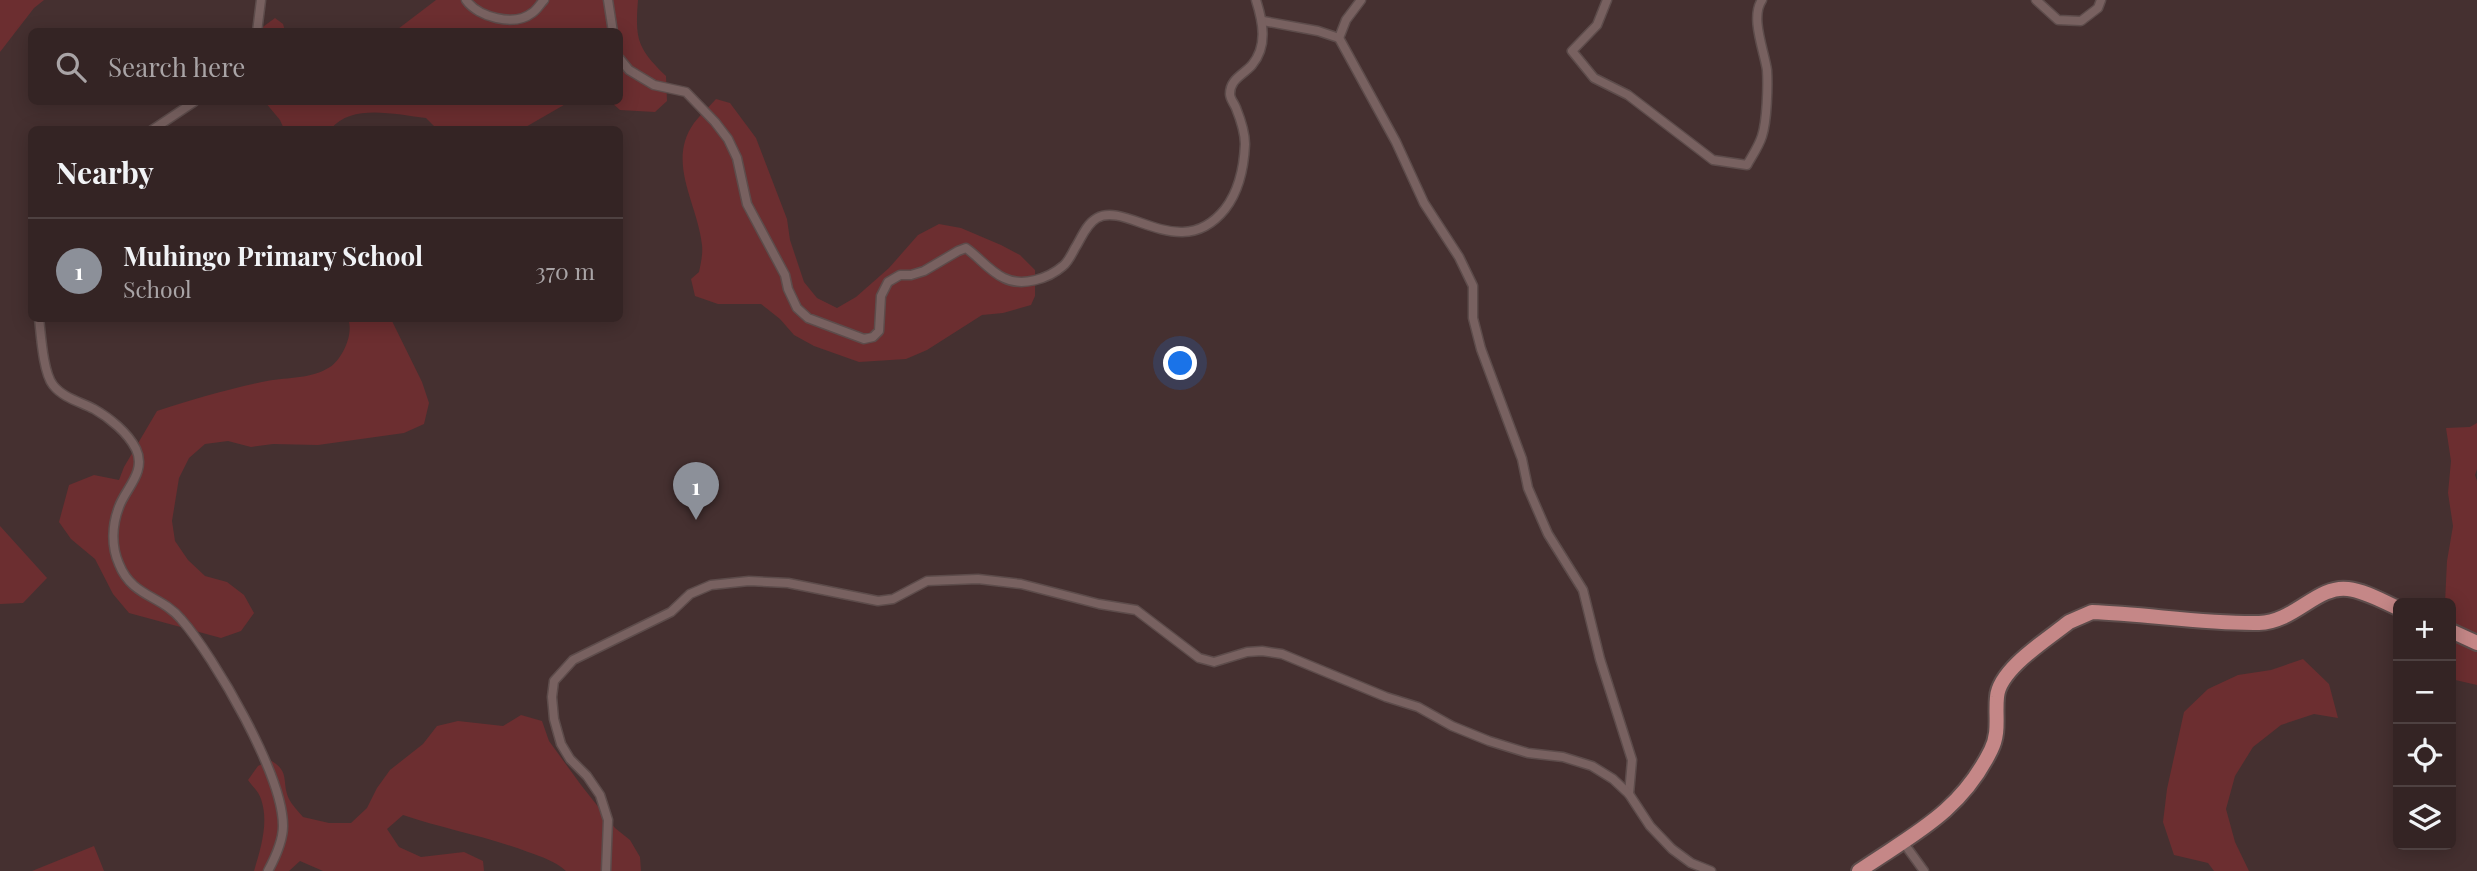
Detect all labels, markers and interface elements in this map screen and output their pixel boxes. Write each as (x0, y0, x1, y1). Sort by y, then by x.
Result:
search box (28, 28, 623, 105)
icon: search (52, 48, 90, 86)
text: Search here (108, 49, 245, 84)
text: Nearby (56, 152, 154, 192)
text: Muhingo Primary School (123, 238, 423, 273)
text: 1 (75, 255, 83, 286)
text: 370 m (535, 255, 595, 286)
text: School (123, 273, 192, 304)
your location (1163, 346, 1197, 380)
pin: 1 (673, 462, 719, 520)
map controls (2393, 598, 2456, 850)
button: + (2393, 598, 2456, 661)
button: − (2393, 661, 2456, 724)
button: locate (2393, 724, 2456, 787)
button: layers (2393, 787, 2456, 850)

